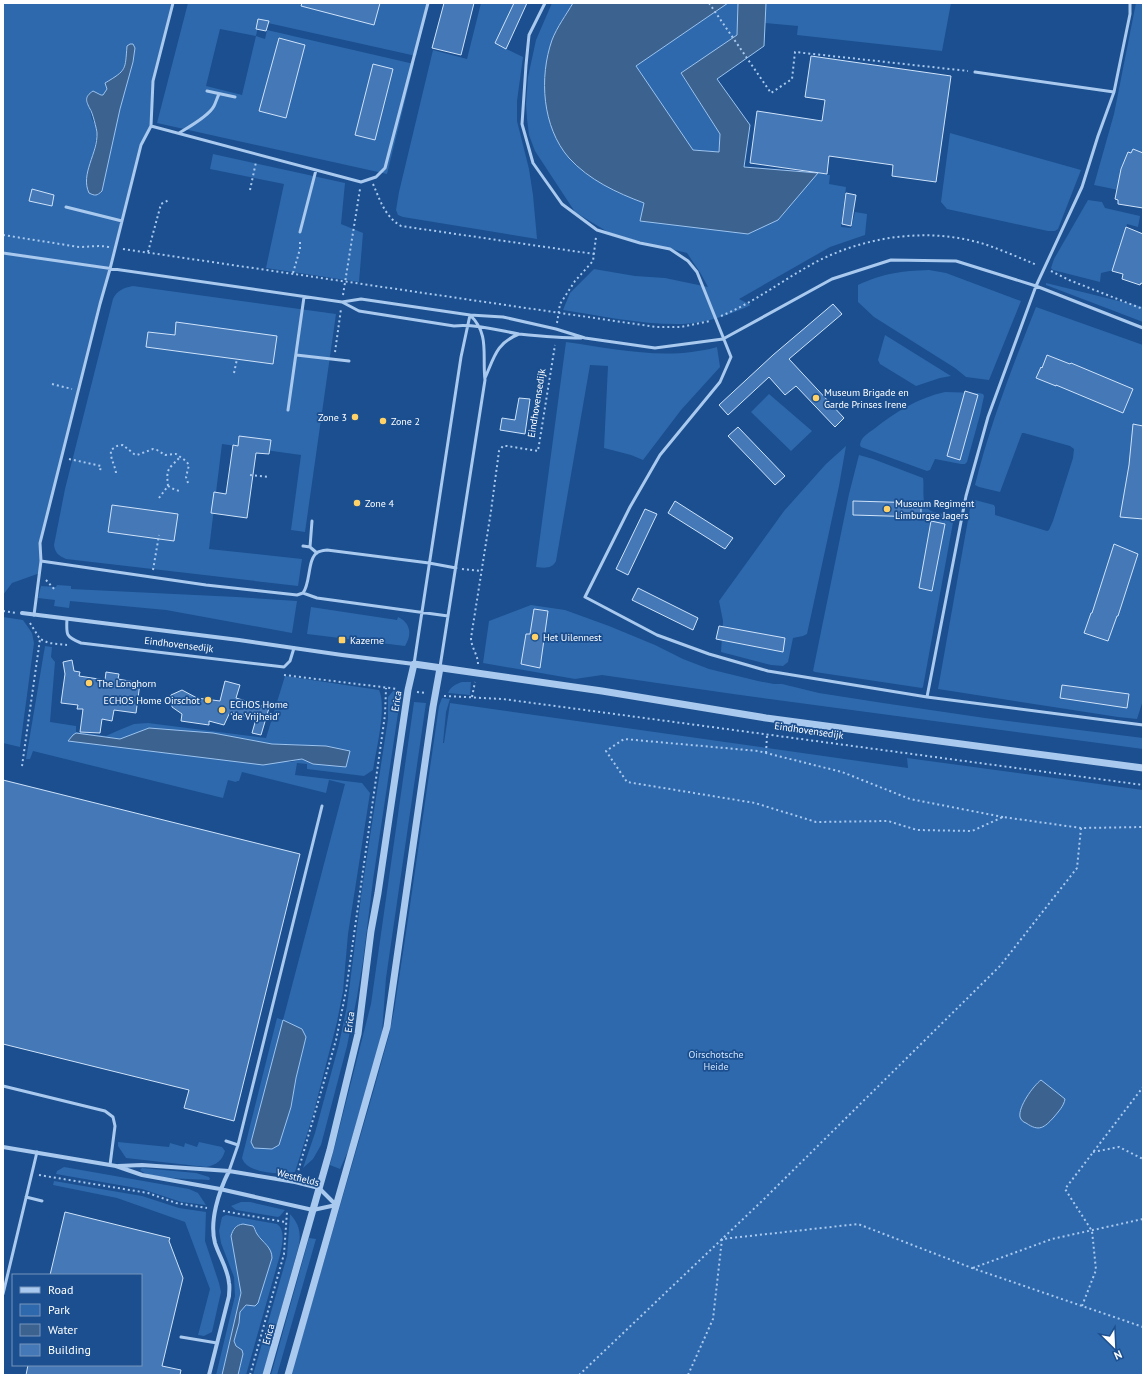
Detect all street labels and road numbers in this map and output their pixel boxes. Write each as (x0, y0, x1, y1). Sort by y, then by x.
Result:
street label: Eindhovensedijk (525, 367, 548, 439)
street label: Eindhovensedijk (144, 634, 215, 655)
street label: Erica (388, 690, 405, 712)
street label: Eindhovensedijk (774, 719, 845, 742)
street label: Erica (342, 1011, 357, 1033)
street label: Westfields (275, 1166, 321, 1189)
street label: Erica (259, 1322, 278, 1346)

